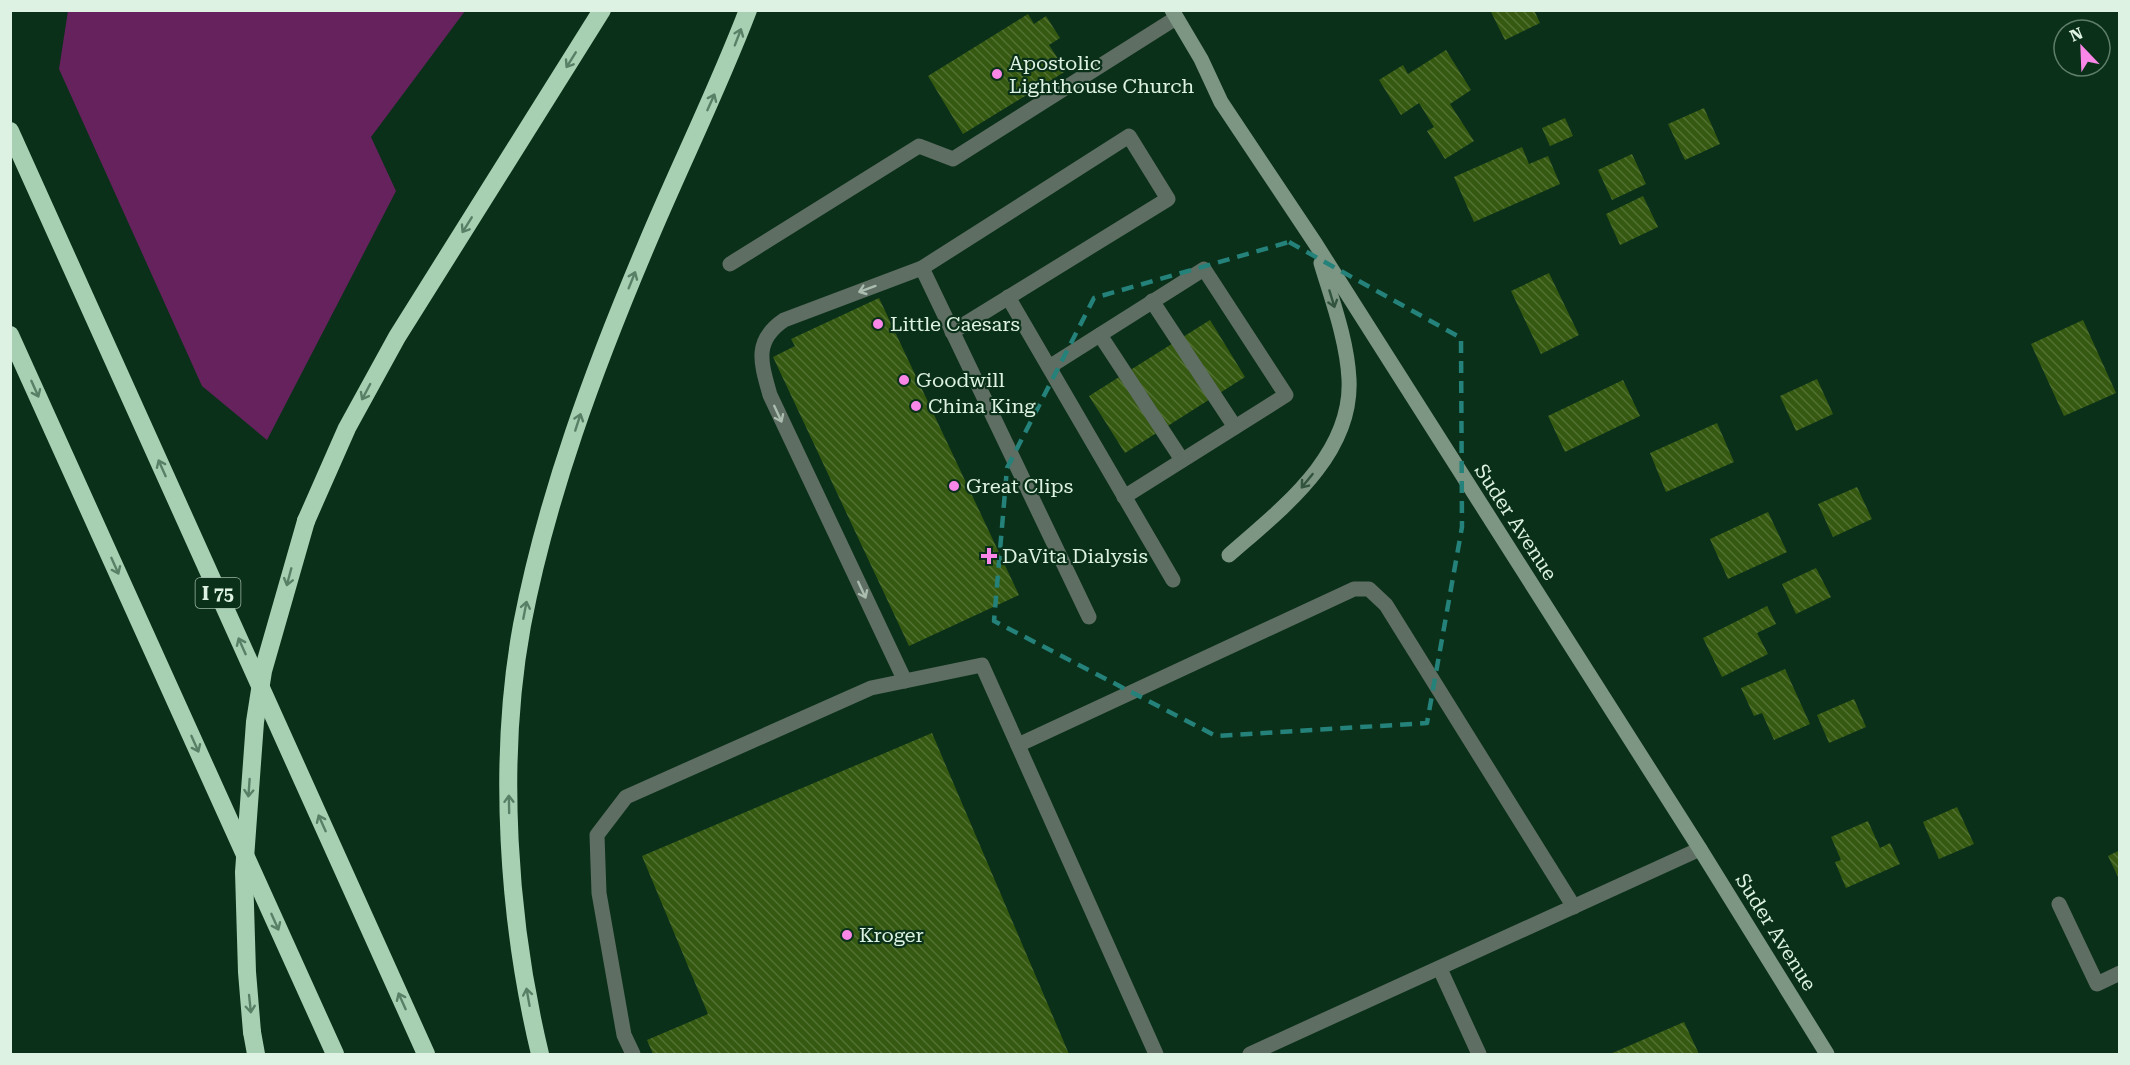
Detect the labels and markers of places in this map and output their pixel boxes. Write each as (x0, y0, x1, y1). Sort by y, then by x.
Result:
place label: Apostolic Lighthouse Church (1009, 51, 1194, 98)
marker: Apostolic Lighthouse Church (990, 67, 1004, 81)
place label: Little Caesars (890, 312, 1020, 336)
marker: Little Caesars (871, 317, 885, 331)
place label: Goodwill (916, 368, 1005, 392)
marker: Goodwill (897, 373, 911, 387)
place label: China King (928, 394, 1036, 418)
marker: China King (909, 399, 923, 413)
place label: Great Clips (966, 474, 1073, 498)
marker: Great Clips (947, 479, 961, 493)
place label: DaVita Dialysis (1002, 544, 1148, 568)
marker: DaVita Dialysis (980, 547, 998, 565)
place label: Kroger (859, 923, 924, 947)
marker: Kroger (840, 928, 854, 942)

